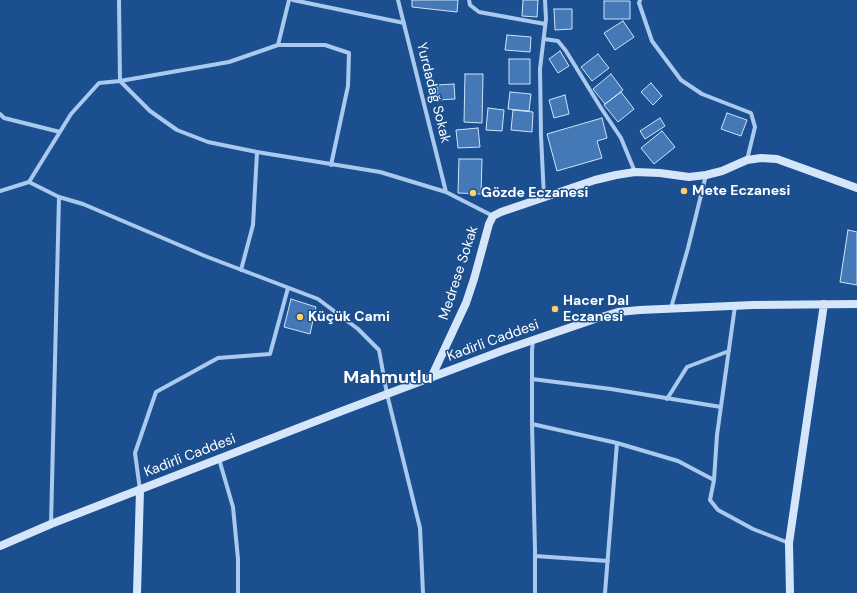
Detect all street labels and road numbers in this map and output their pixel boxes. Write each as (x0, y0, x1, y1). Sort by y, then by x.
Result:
street label: Yurdadağ Sokak (412, 41, 454, 145)
street label: Medrese Sokak (436, 224, 482, 322)
street label: Kadirli Caddesi (445, 317, 541, 365)
street label: Kadirli Caddesi (142, 431, 238, 481)

